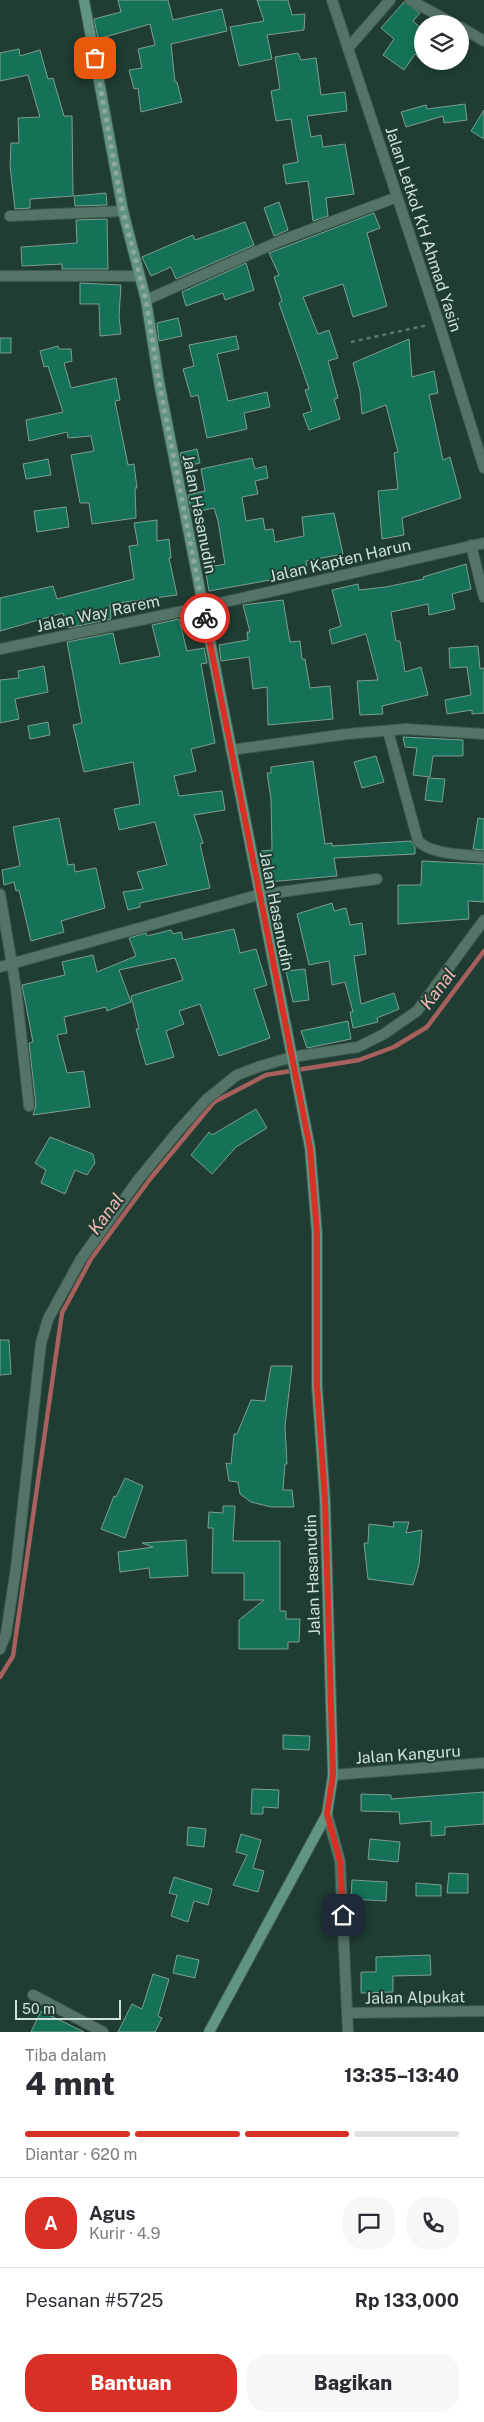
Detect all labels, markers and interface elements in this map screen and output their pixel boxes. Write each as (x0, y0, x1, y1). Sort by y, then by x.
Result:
map controls (414, 15, 469, 70)
button: layers (414, 15, 469, 70)
pin (74, 37, 116, 79)
icon: bag (81, 44, 109, 72)
street label: Jalan Letkol KH Ahmad Yasin (381, 124, 466, 334)
street label: Jalan Hasanudin (179, 453, 220, 575)
street label: Jalan Kapten Harun (267, 535, 413, 586)
street label: Jalan Way Rarem (35, 591, 161, 636)
courier (180, 593, 230, 643)
icon: bike (191, 604, 219, 632)
street label: Jalan Hasanudin (256, 850, 297, 972)
water label: Kanal (415, 964, 460, 1013)
water label: Kanal (83, 1189, 128, 1238)
street label: Jalan Hasanudin (301, 1514, 324, 1636)
street label: Jalan Kanguru (355, 1741, 461, 1768)
pin (322, 1894, 364, 1936)
icon: home (329, 1901, 357, 1929)
street label: Jalan Alpukat (365, 1987, 465, 2008)
scale bar (15, 1997, 121, 2020)
text: 50 m (22, 2001, 55, 2017)
text: Tiba dalam (25, 2046, 106, 2065)
text: 13:35–13:40 (344, 2064, 459, 2086)
text: 4 mnt (25, 2065, 115, 2102)
text: Diantar · 620 m (25, 2145, 137, 2164)
button: chat (343, 2197, 395, 2249)
button: phone (407, 2197, 459, 2249)
text: Agus (89, 2202, 136, 2224)
text: A (44, 2212, 58, 2234)
text: Kurir · 4.9 (89, 2224, 160, 2243)
text: Pesanan #5725 (25, 2289, 163, 2311)
text: Rp 133,000 (355, 2289, 459, 2311)
button: Bantuan (25, 2354, 237, 2412)
button: Bagikan (247, 2354, 459, 2412)

